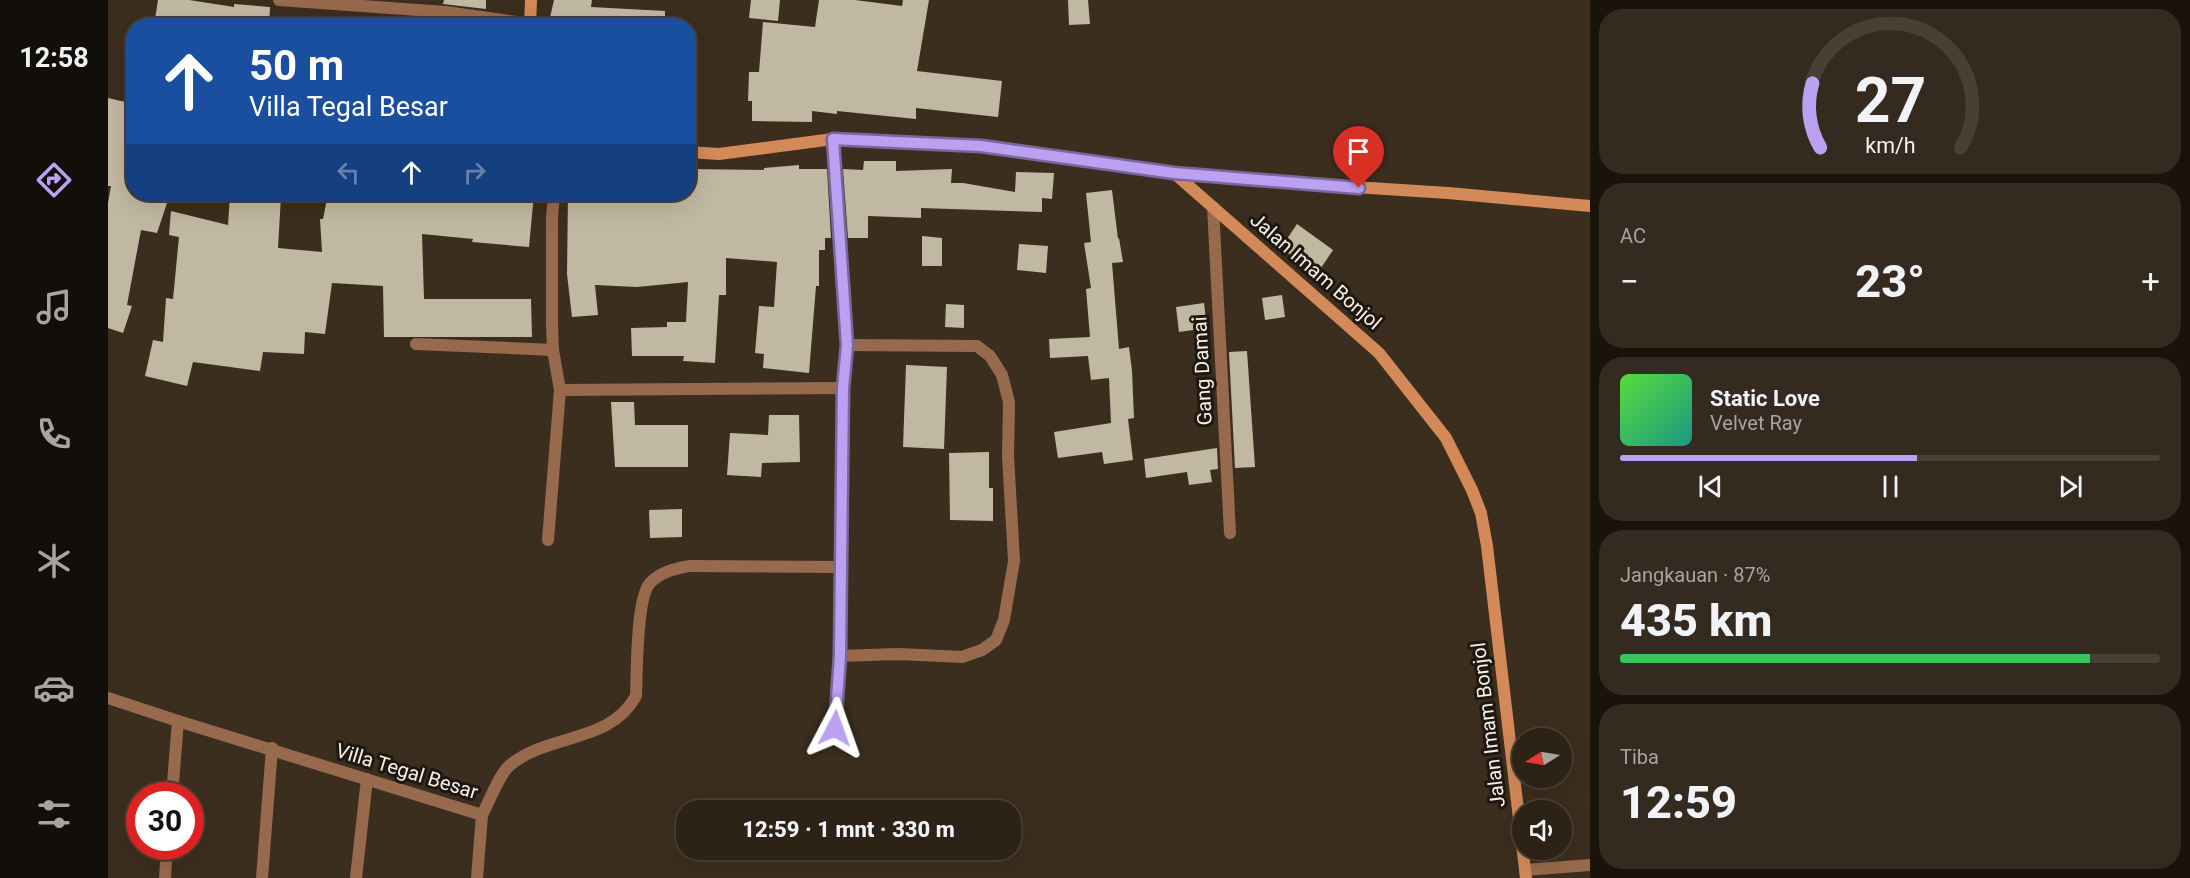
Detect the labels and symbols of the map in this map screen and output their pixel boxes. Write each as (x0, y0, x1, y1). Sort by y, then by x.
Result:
pin (1333, 126, 1384, 188)
street label: Jalan Imam Bonjol (1245, 207, 1387, 335)
street label: Gang Damai (1187, 316, 1217, 426)
street label: Jalan Imam Bonjol (1466, 641, 1510, 809)
position arrow (803, 696, 867, 760)
north arrow (1512, 728, 1572, 788)
street label: Villa Tegal Besar (333, 738, 481, 804)
speed limit sign: 30 (126, 782, 204, 860)

